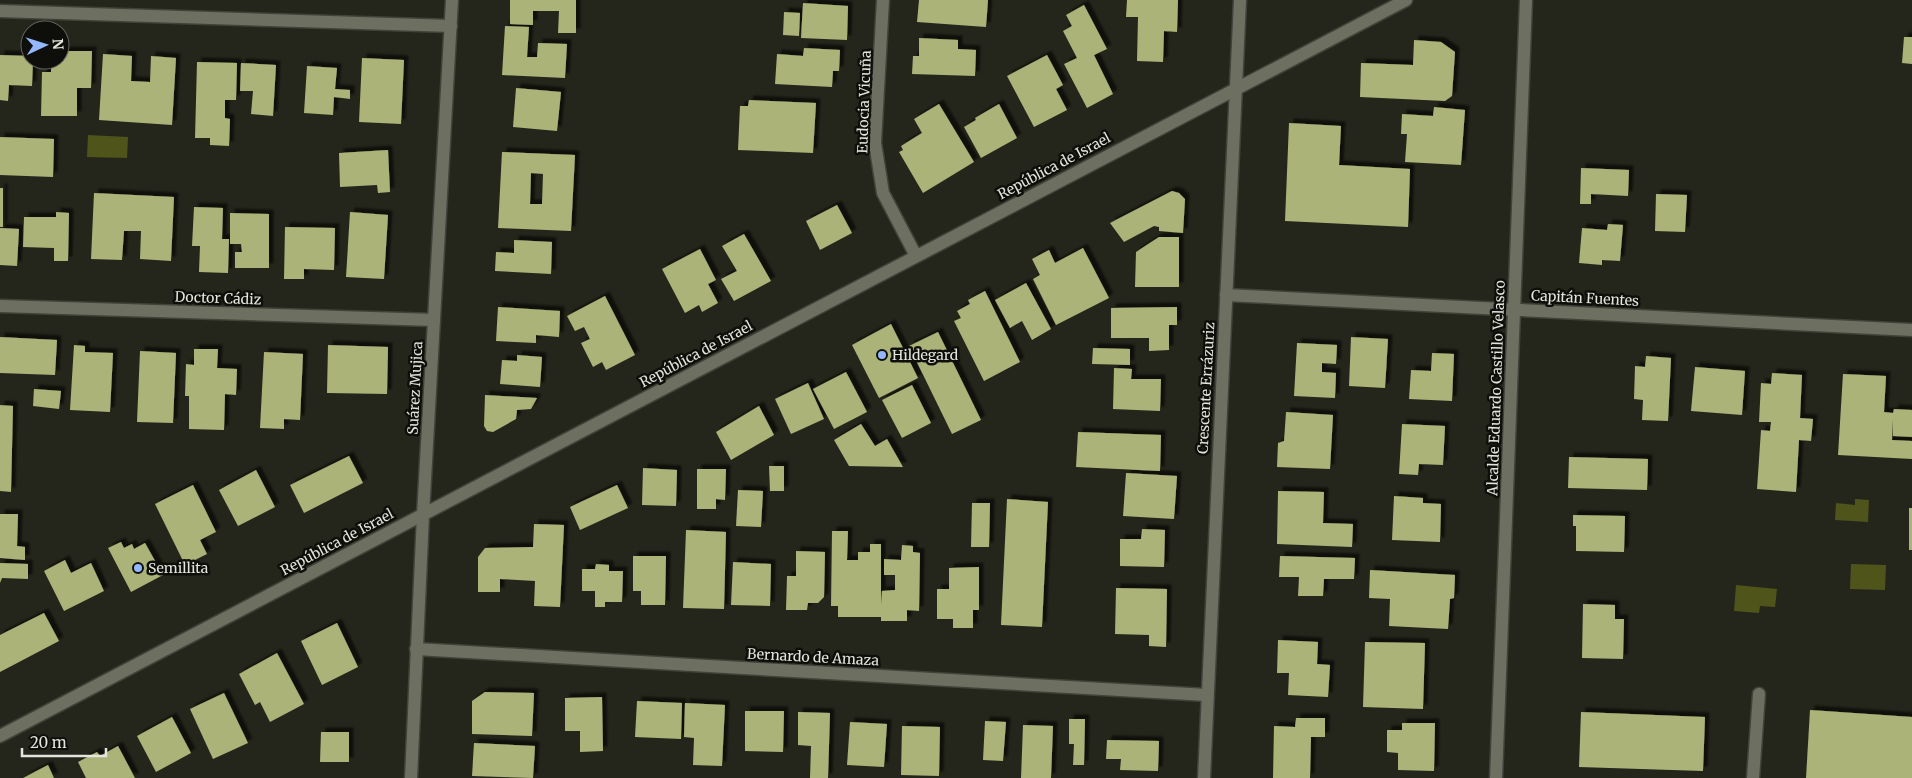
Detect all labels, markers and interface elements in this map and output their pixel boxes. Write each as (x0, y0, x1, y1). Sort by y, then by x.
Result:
north arrow (20, 20, 70, 70)
text: N (49, 38, 67, 50)
street label: Eudocia Vicuña (853, 50, 875, 154)
street label: República de Israel (994, 128, 1114, 203)
street label: Alcalde Eduardo Castillo Velasco (1483, 280, 1509, 497)
street label: Capitán Fuentes (1531, 286, 1640, 310)
street label: Doctor Cádiz (174, 287, 262, 309)
street label: República de Israel (636, 316, 756, 391)
street label: Crescente Errázuriz (1194, 321, 1218, 454)
street label: Suárez Mujica (404, 340, 426, 435)
place label: Hildegard (892, 346, 959, 364)
marker: Hildegard (876, 349, 888, 361)
street label: República de Israel (277, 504, 397, 579)
place label: Semillita (148, 559, 209, 577)
marker: Semillita (132, 562, 144, 574)
street label: Bernardo de Amaza (747, 645, 880, 669)
scale bar (22, 726, 106, 758)
text: 20 m (30, 733, 67, 752)

